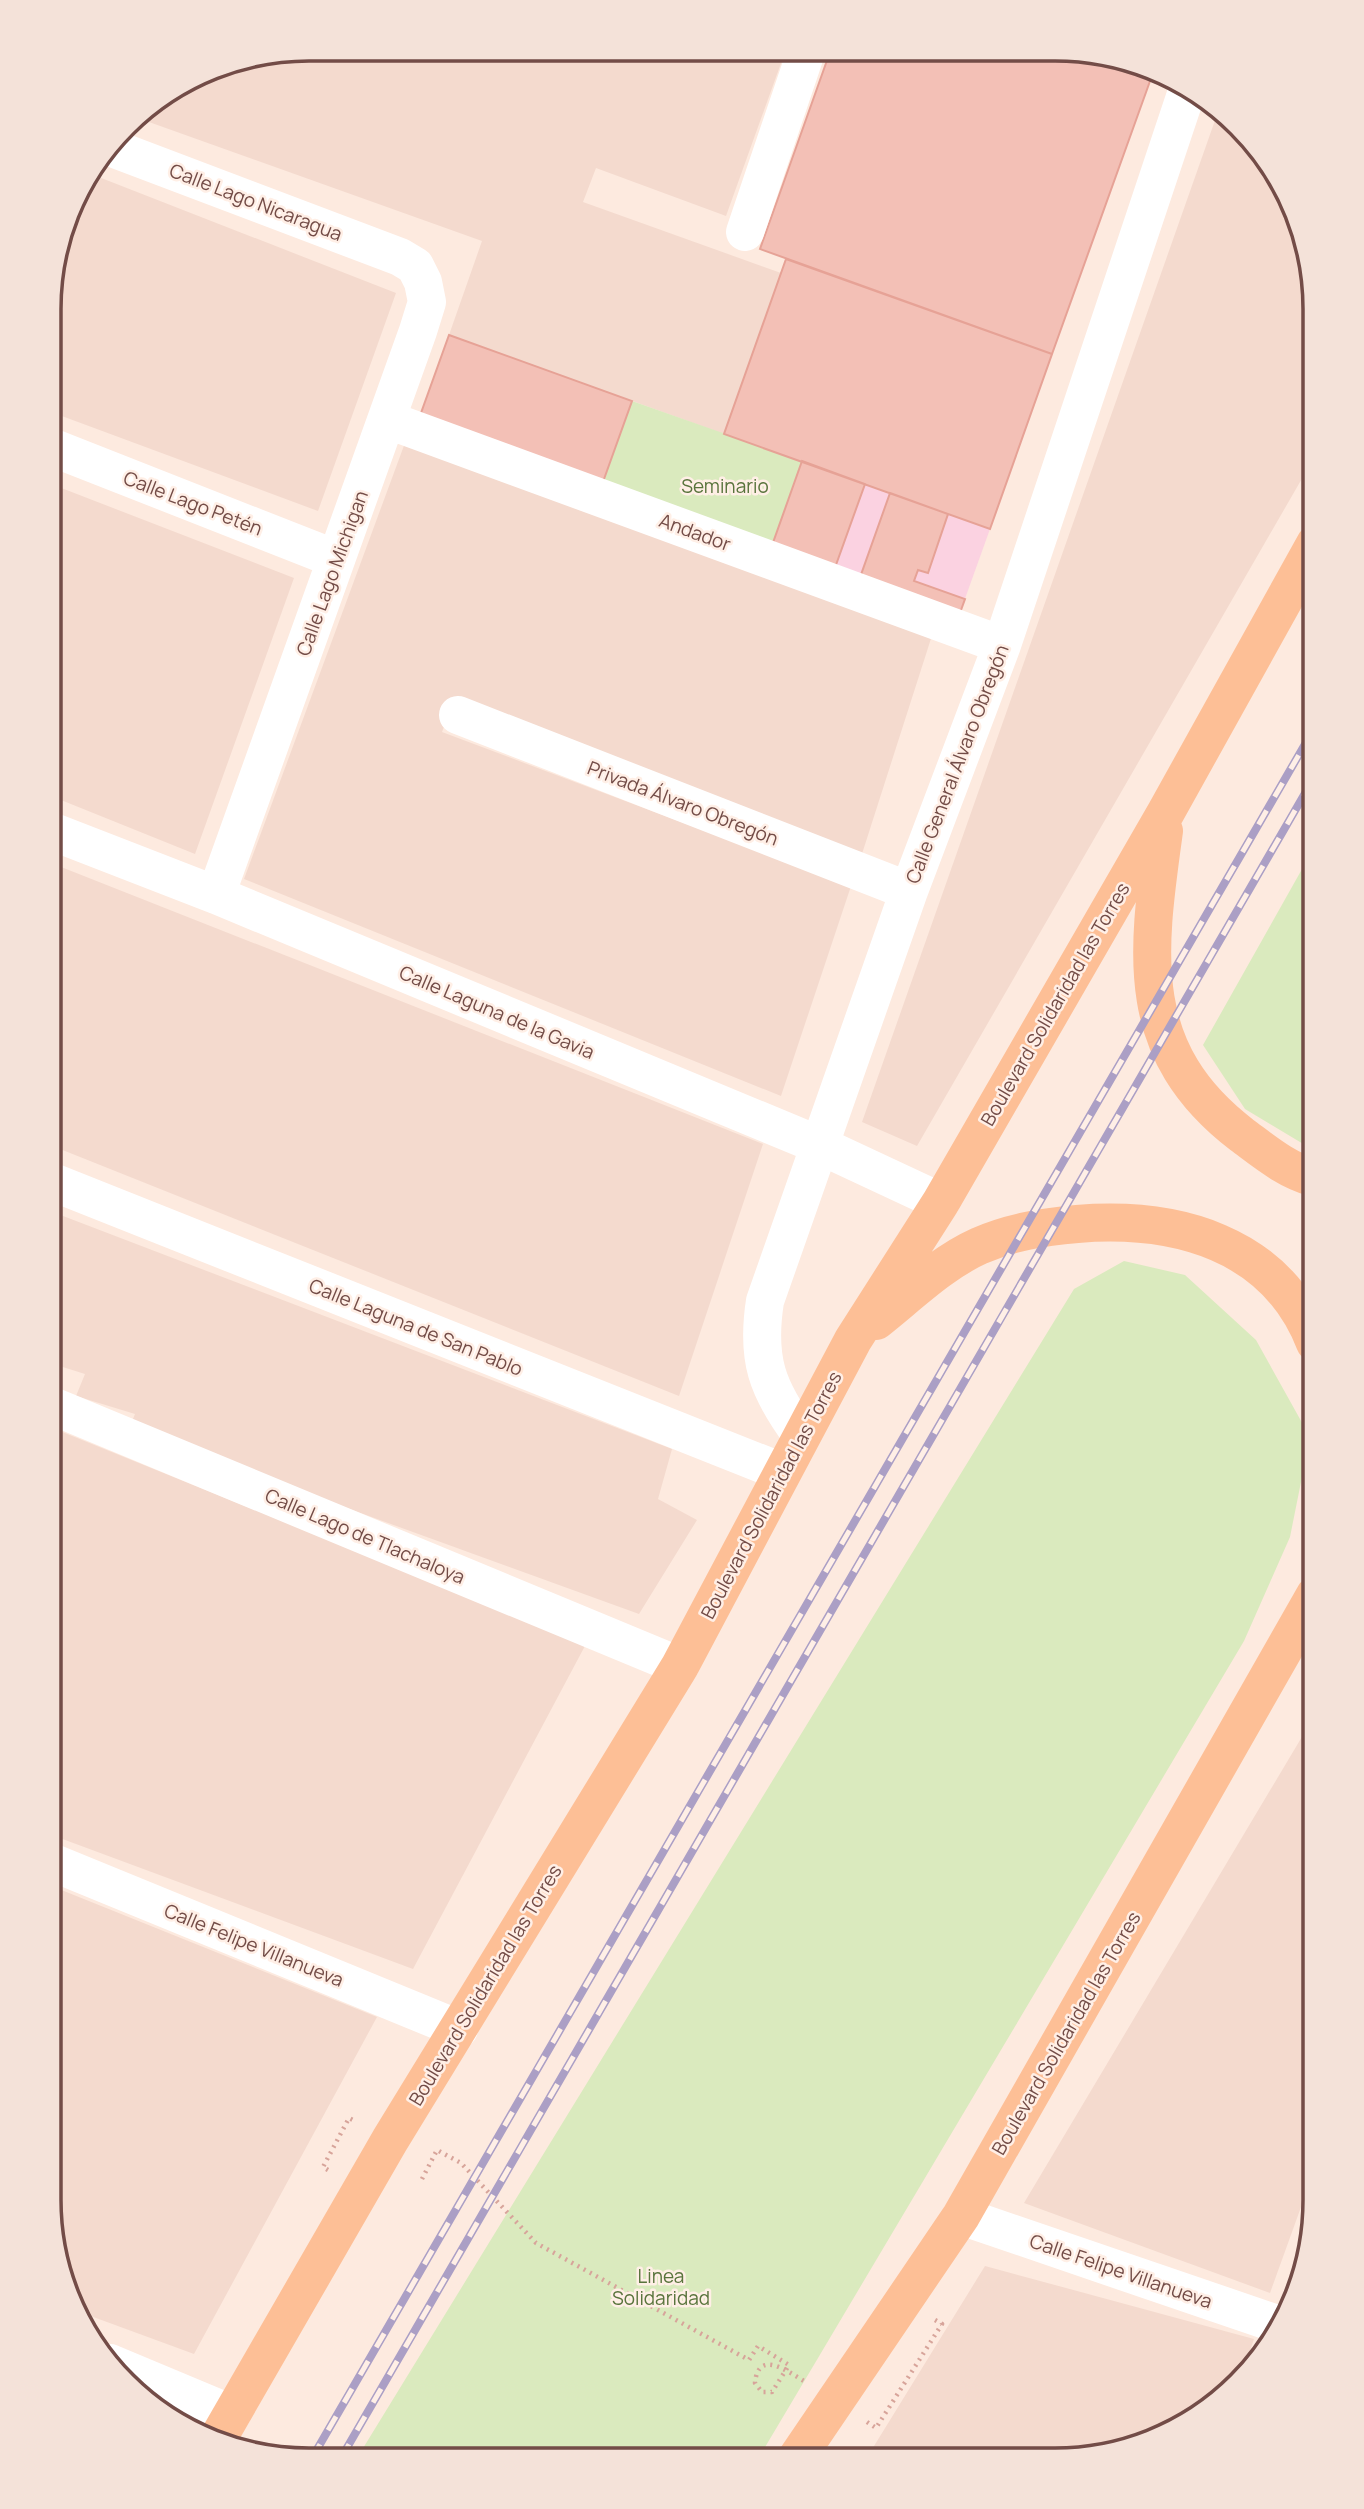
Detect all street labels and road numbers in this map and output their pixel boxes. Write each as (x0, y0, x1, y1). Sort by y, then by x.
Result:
street label: Calle Lago Nicaragua (166, 157, 346, 247)
street label: Calle Lago Petén (120, 465, 266, 541)
street label: Calle Lago Michigan (290, 487, 374, 659)
street label: Andador (656, 507, 735, 557)
street label: Calle General Álvaro Obregón (899, 641, 1015, 887)
street label: Privada Álvaro Obregón (584, 755, 782, 851)
street label: Boulevard Solidaridad las Torres (975, 878, 1135, 1130)
street label: Calle Laguna de la Gavia (395, 959, 599, 1065)
street label: Calle Laguna de San Pablo (305, 1272, 527, 1382)
street label: Boulevard Solidaridad las Torres (695, 1367, 847, 1623)
street label: Calle Lago de Tlachaloya (261, 1482, 469, 1590)
street label: Boulevard Solidaridad las Torres (403, 1860, 567, 2110)
street label: Calle Felipe Villanueva (160, 1897, 348, 1993)
street label: Boulevard Solidaridad las Torres (986, 1907, 1146, 2159)
street label: Calle Felipe Villanueva (1026, 2228, 1216, 2314)

